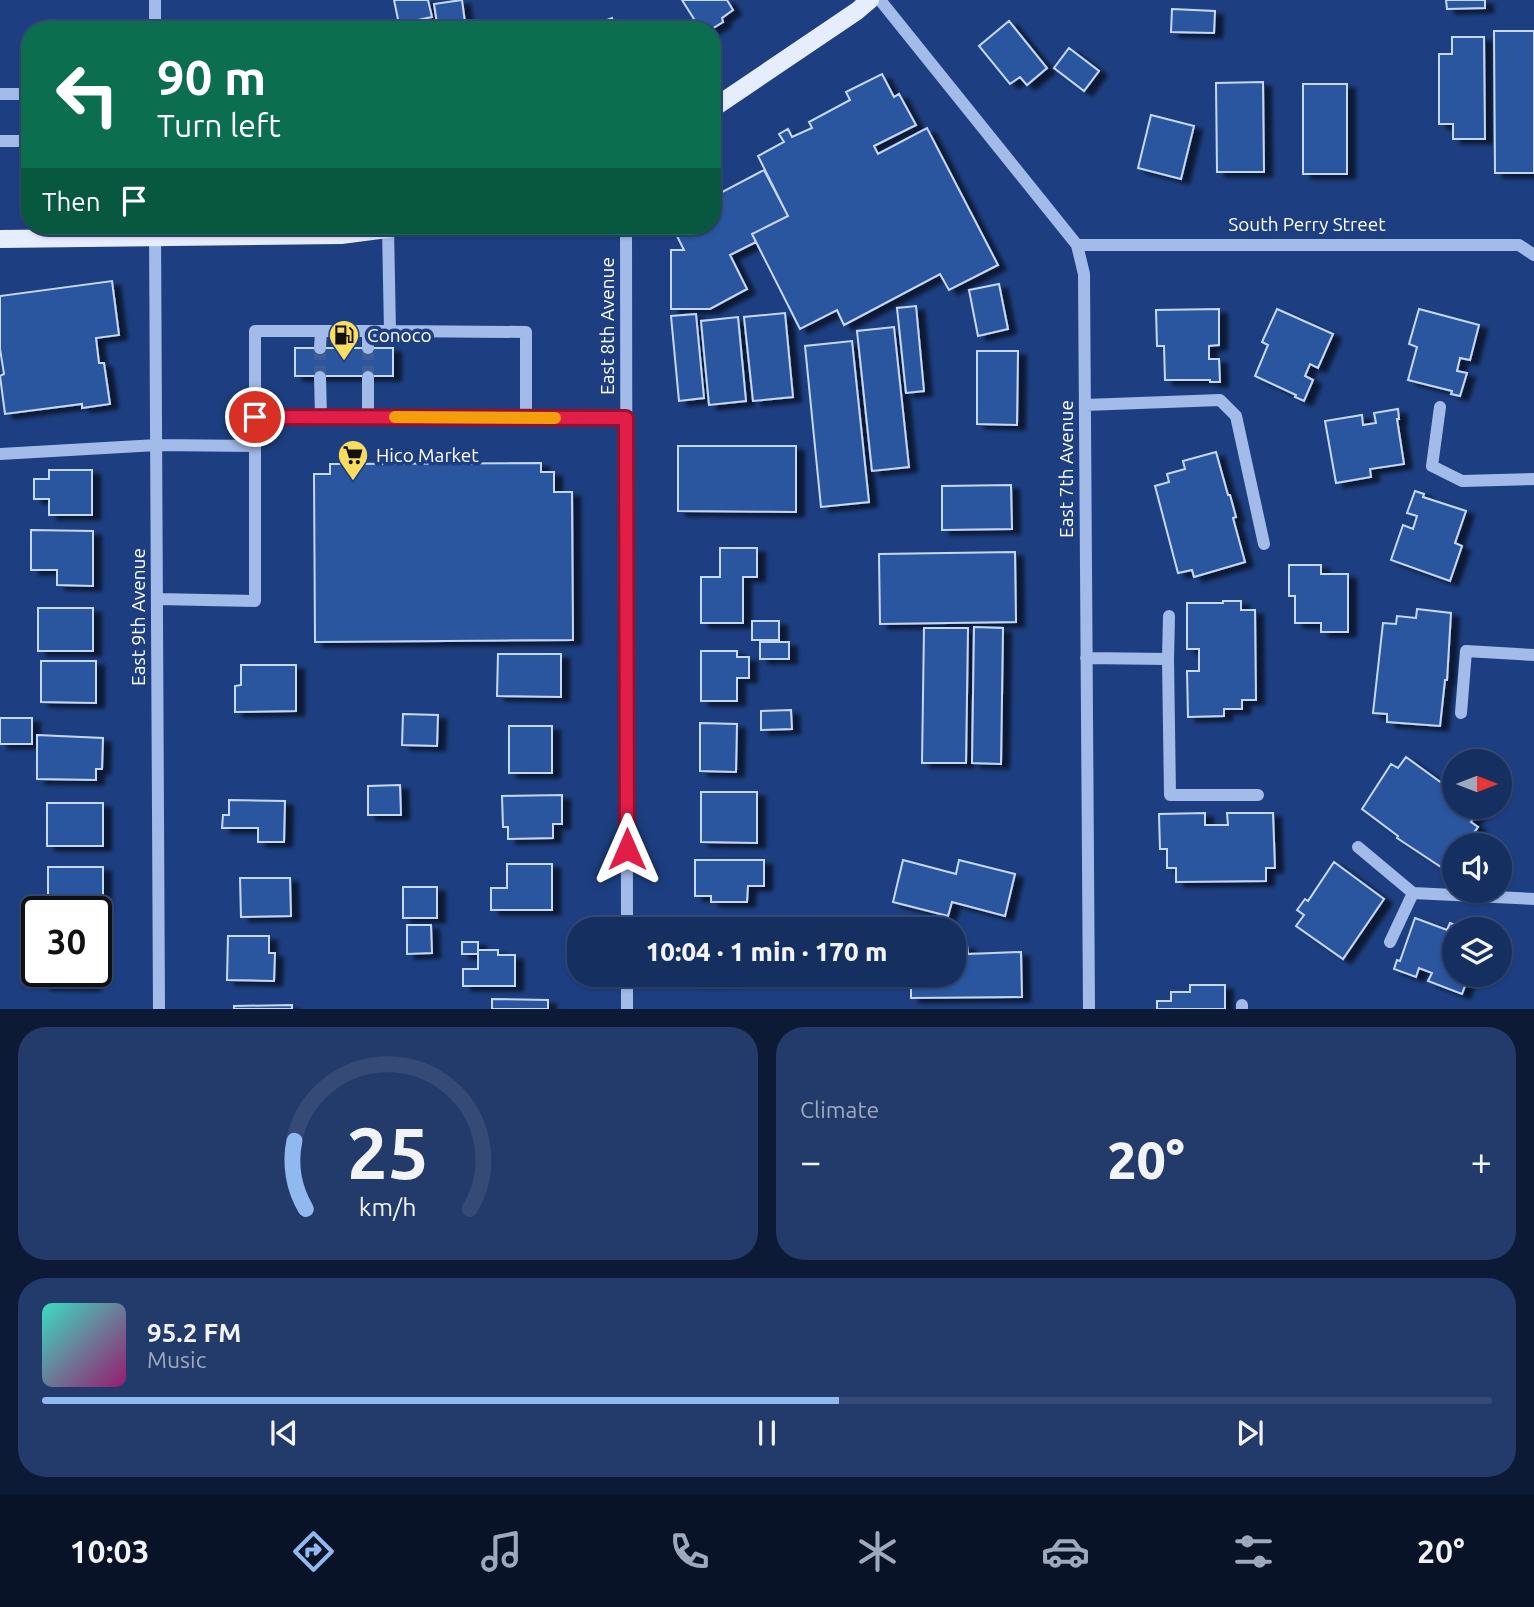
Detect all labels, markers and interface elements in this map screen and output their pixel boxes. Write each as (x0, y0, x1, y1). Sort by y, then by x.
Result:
icon: left (42, 49, 133, 140)
text: 90 m (157, 49, 266, 104)
text: Turn left (157, 107, 281, 143)
icon: arrive (115, 182, 153, 220)
text: Then (42, 187, 101, 216)
street label: South Perry Street (1228, 213, 1386, 235)
street label: East 8th Avenue (596, 257, 618, 395)
fuel station icon: Conoco (327, 318, 361, 362)
place label: Conoco (367, 324, 432, 346)
pin (225, 387, 285, 447)
icon: arrive (236, 398, 274, 436)
street label: East 7th Avenue (1055, 400, 1077, 538)
supermarket icon: Hico Market (336, 438, 370, 482)
place label: Hico Market (376, 444, 479, 466)
street label: East 9th Avenue (127, 548, 149, 686)
north arrow (1442, 749, 1512, 819)
map controls (1442, 749, 1512, 987)
position arrow (590, 812, 664, 886)
button: sound (1442, 833, 1512, 903)
speed limit sign: 30 (21, 896, 112, 987)
button: layers (1442, 917, 1512, 987)
text: 10:04 · 1 min · 170 m (646, 937, 887, 966)
text: Climate (800, 1097, 879, 1122)
text: 25 (347, 1112, 429, 1194)
text: 20° (1107, 1131, 1185, 1189)
text: − (800, 1140, 821, 1182)
text: + (1471, 1140, 1492, 1182)
text: km/h (359, 1193, 417, 1221)
text: 95.2 FM (147, 1318, 241, 1347)
text: Music (147, 1347, 206, 1372)
icon: previous (265, 1414, 303, 1452)
icon: pause (748, 1414, 786, 1452)
icon: next (1231, 1414, 1269, 1452)
icon: directions (289, 1527, 338, 1576)
icon: music (477, 1527, 526, 1576)
icon: phone (665, 1527, 714, 1576)
icon: climate (853, 1527, 902, 1576)
icon: car (1041, 1527, 1090, 1576)
icon: filters (1229, 1527, 1278, 1576)
text: 10:03 (70, 1533, 150, 1569)
text: 20° (1417, 1533, 1464, 1569)

